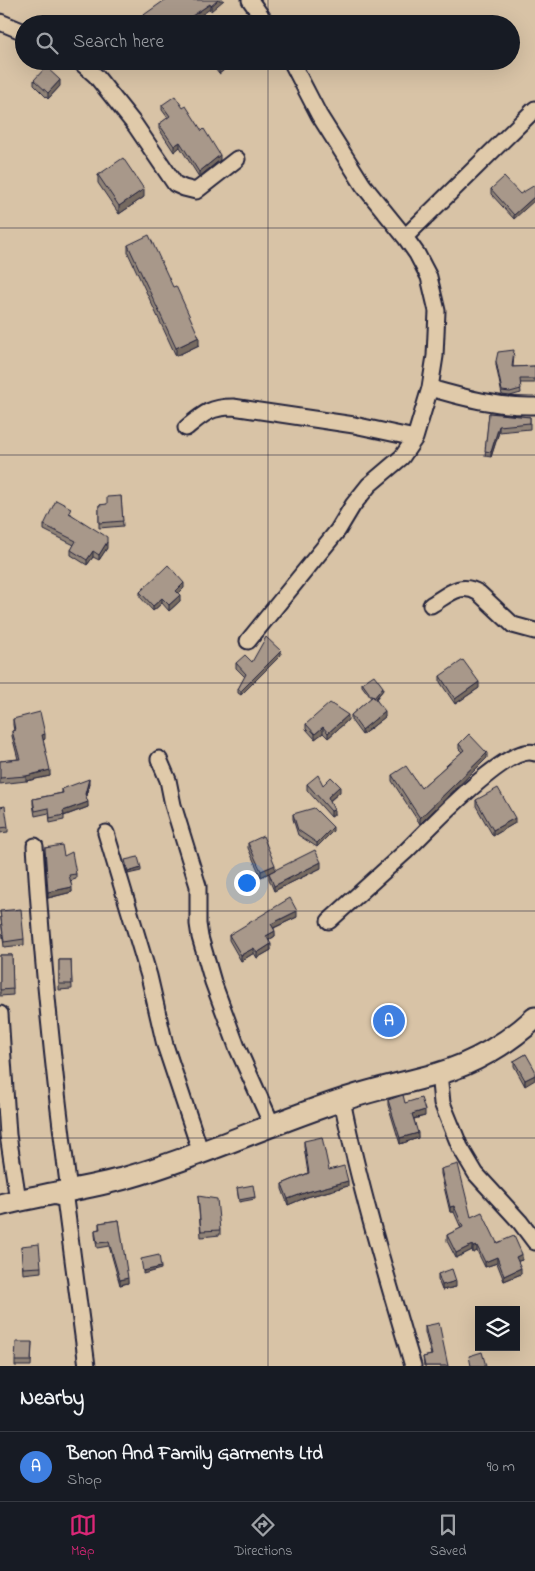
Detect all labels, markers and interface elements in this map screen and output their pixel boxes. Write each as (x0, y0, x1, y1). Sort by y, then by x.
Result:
search box (15, 15, 520, 70)
icon: search (33, 29, 61, 57)
text: Search here (73, 29, 164, 56)
your location (234, 870, 260, 896)
pin: A (373, 1002, 405, 1040)
map controls (475, 1306, 520, 1351)
button: layers (475, 1306, 520, 1351)
text: Nearby (20, 1384, 84, 1414)
text: Benon And Family Garments Ltd (67, 1441, 323, 1468)
text: A (31, 1455, 41, 1479)
text: 90 m (487, 1455, 515, 1479)
text: Shop (67, 1468, 102, 1492)
tab: Map (69, 1511, 97, 1562)
tab: Directions (234, 1511, 292, 1562)
tab: Saved (430, 1511, 466, 1562)

